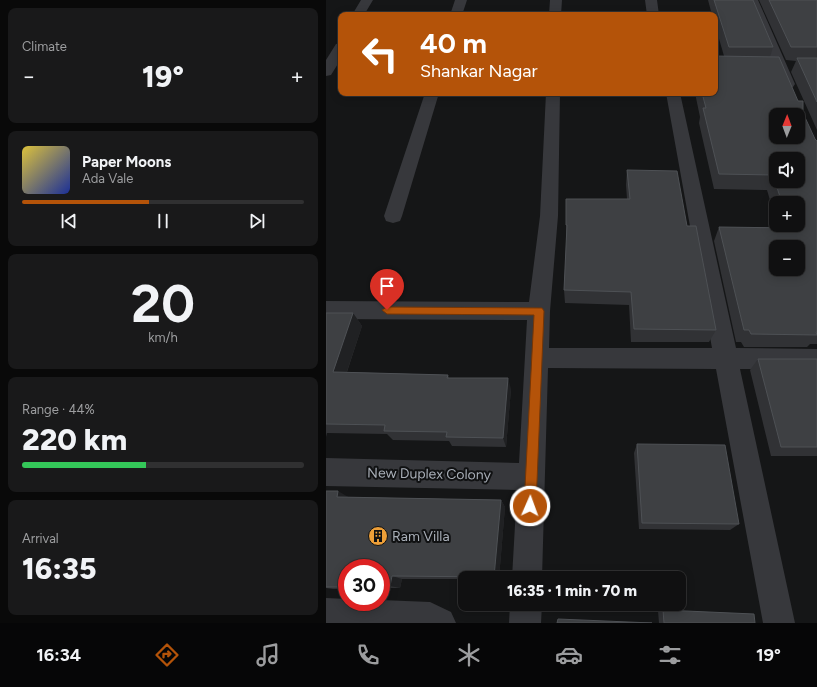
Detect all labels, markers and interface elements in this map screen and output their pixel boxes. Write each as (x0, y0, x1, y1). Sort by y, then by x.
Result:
text: 40 m (420, 26, 487, 60)
icon: left (354, 28, 406, 80)
text: Climate (22, 39, 67, 54)
text: 19° (142, 58, 184, 95)
text: Shankar Nagar (420, 60, 538, 82)
text: − (22, 63, 36, 90)
text: + (290, 63, 304, 90)
north arrow (769, 108, 805, 144)
map controls (769, 108, 805, 276)
button: sound (769, 152, 805, 188)
text: Paper Moons (82, 153, 171, 171)
text: Ada Vale (82, 171, 133, 186)
button: + (769, 196, 805, 232)
icon: previous (58, 210, 80, 232)
icon: pause (152, 210, 174, 232)
icon: next (246, 210, 268, 232)
button: − (769, 240, 805, 276)
pin (370, 269, 404, 310)
text: 20 (131, 273, 195, 335)
icon: arrive (376, 275, 398, 297)
text: km/h (148, 330, 178, 345)
text: Range · 44% (22, 402, 95, 417)
text: 220 km (22, 421, 127, 458)
street label: New Duplex Colony (367, 464, 492, 484)
position arrow (509, 485, 551, 527)
building icon: Ram Villa (367, 525, 389, 547)
place label: Ram Villa (392, 528, 450, 545)
text: Arrival (22, 531, 59, 546)
text: 16:35 (22, 550, 96, 587)
speed limit sign: 30 (338, 559, 390, 611)
text: 16:35 · 1 min · 70 m (507, 582, 637, 600)
icon: directions (153, 641, 181, 669)
icon: music (254, 641, 282, 669)
icon: phone (354, 641, 382, 669)
icon: climate (455, 641, 483, 669)
icon: car (555, 641, 583, 669)
icon: filters (656, 641, 684, 669)
text: 16:34 (36, 644, 81, 666)
text: 19° (756, 644, 781, 666)

